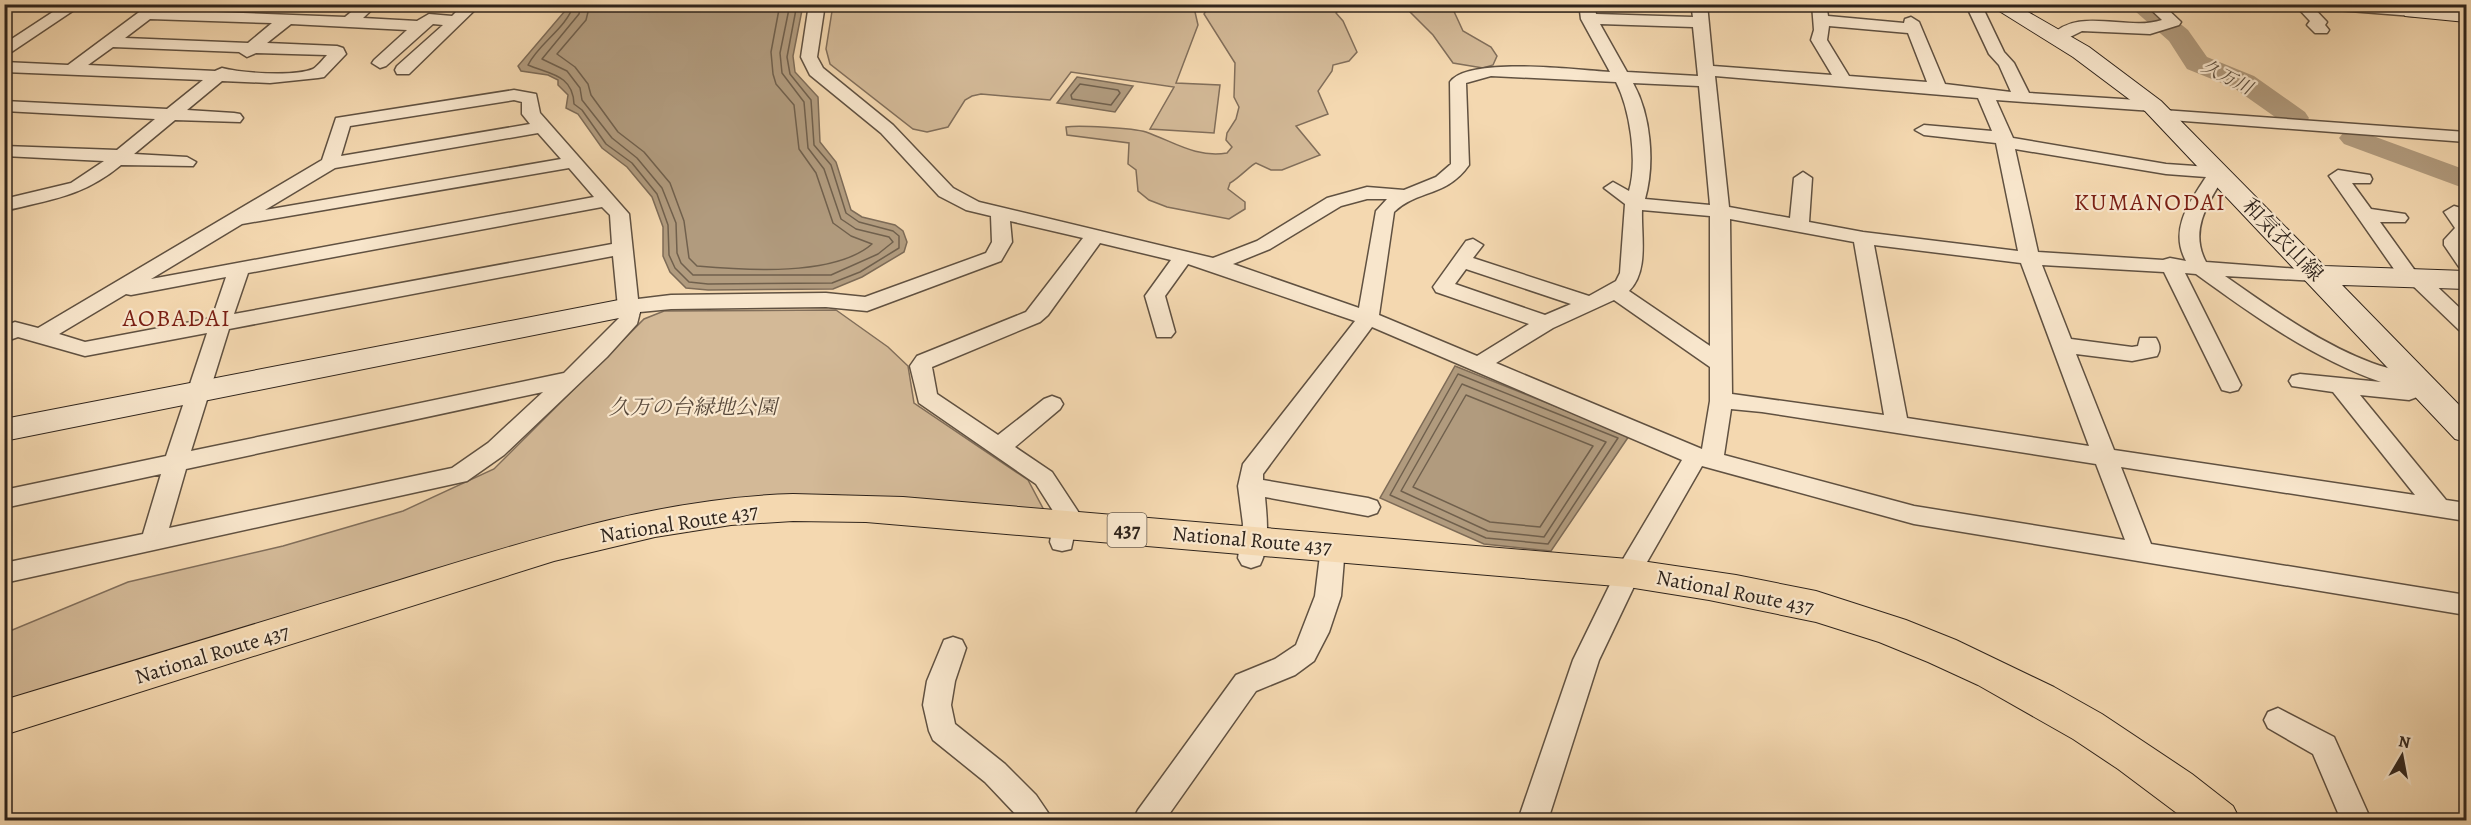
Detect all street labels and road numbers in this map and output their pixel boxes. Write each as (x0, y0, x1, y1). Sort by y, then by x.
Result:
street label: 和気衣山線 (2236, 193, 2330, 287)
street label: National Route 437 (598, 497, 760, 549)
road number: 437 (1108, 513, 1146, 547)
street label: National Route 437 (1171, 519, 1333, 561)
street label: National Route 437 (1654, 563, 1816, 621)
street label: National Route 437 (131, 617, 293, 691)

